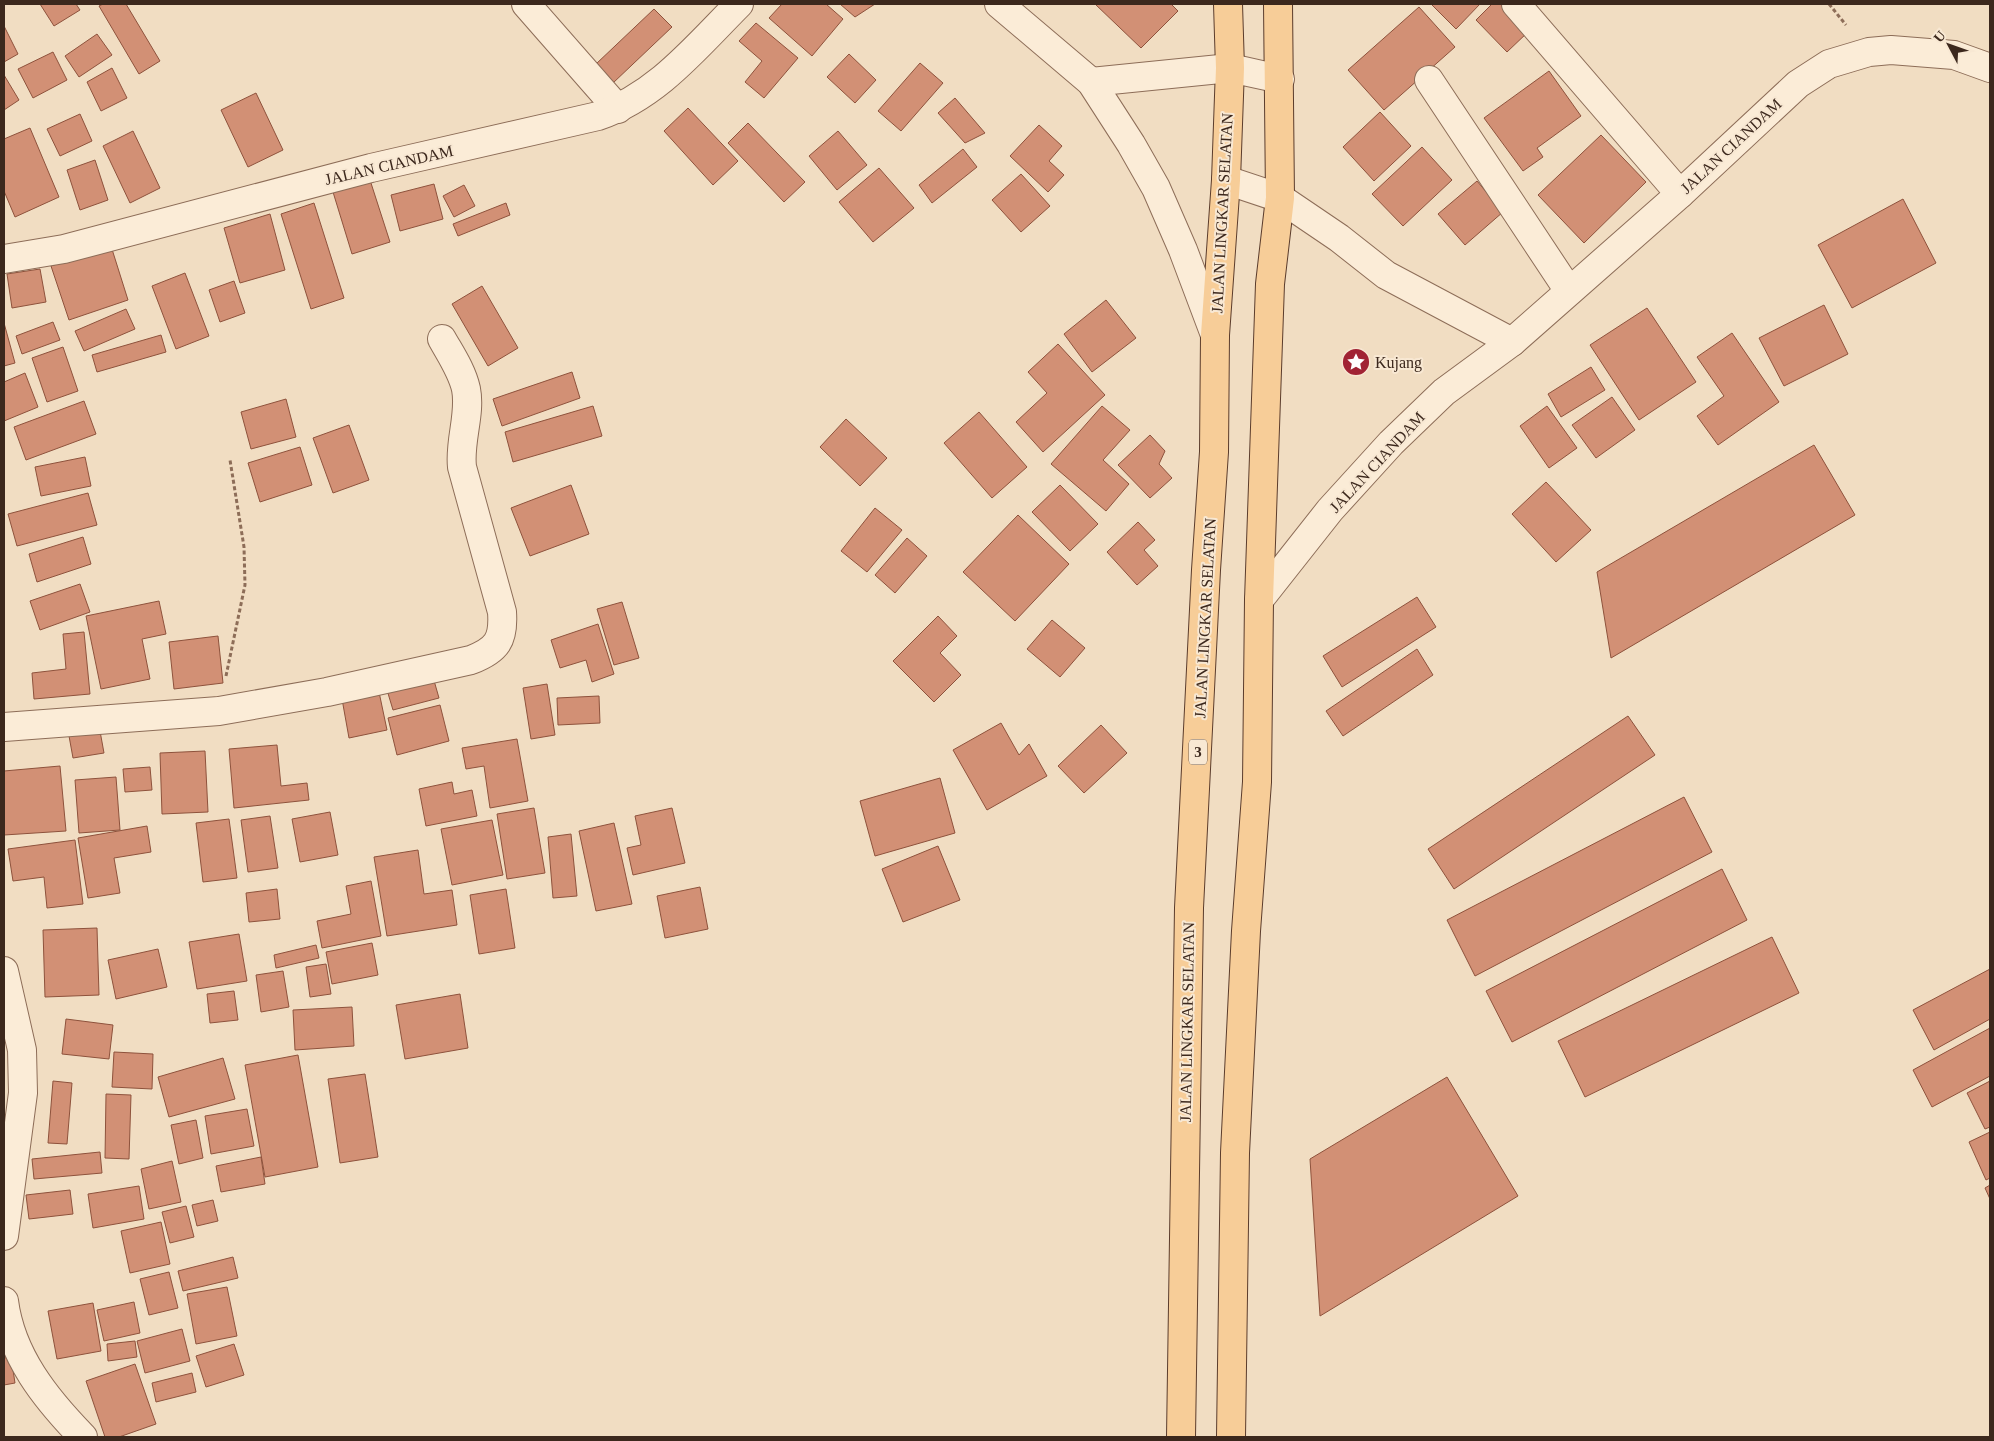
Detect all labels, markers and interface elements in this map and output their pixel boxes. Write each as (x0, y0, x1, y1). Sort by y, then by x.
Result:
north arrow (1924, 20, 1974, 70)
text: U (1931, 28, 1949, 46)
street label: JALAN CIANDAM (1677, 95, 1785, 197)
street label: JALAN LINGKAR SELATAN (1208, 112, 1236, 314)
street label: JALAN CIANDAM (323, 142, 455, 188)
place icon: Kujang (1341, 347, 1371, 377)
place label: Kujang (1375, 354, 1422, 372)
street label: JALAN CIANDAM (1326, 408, 1428, 516)
street label: JALAN LINGKAR SELATAN (1191, 517, 1219, 719)
road number: 3 (1189, 740, 1207, 764)
street label: JALAN LINGKAR SELATAN (1177, 921, 1197, 1122)

